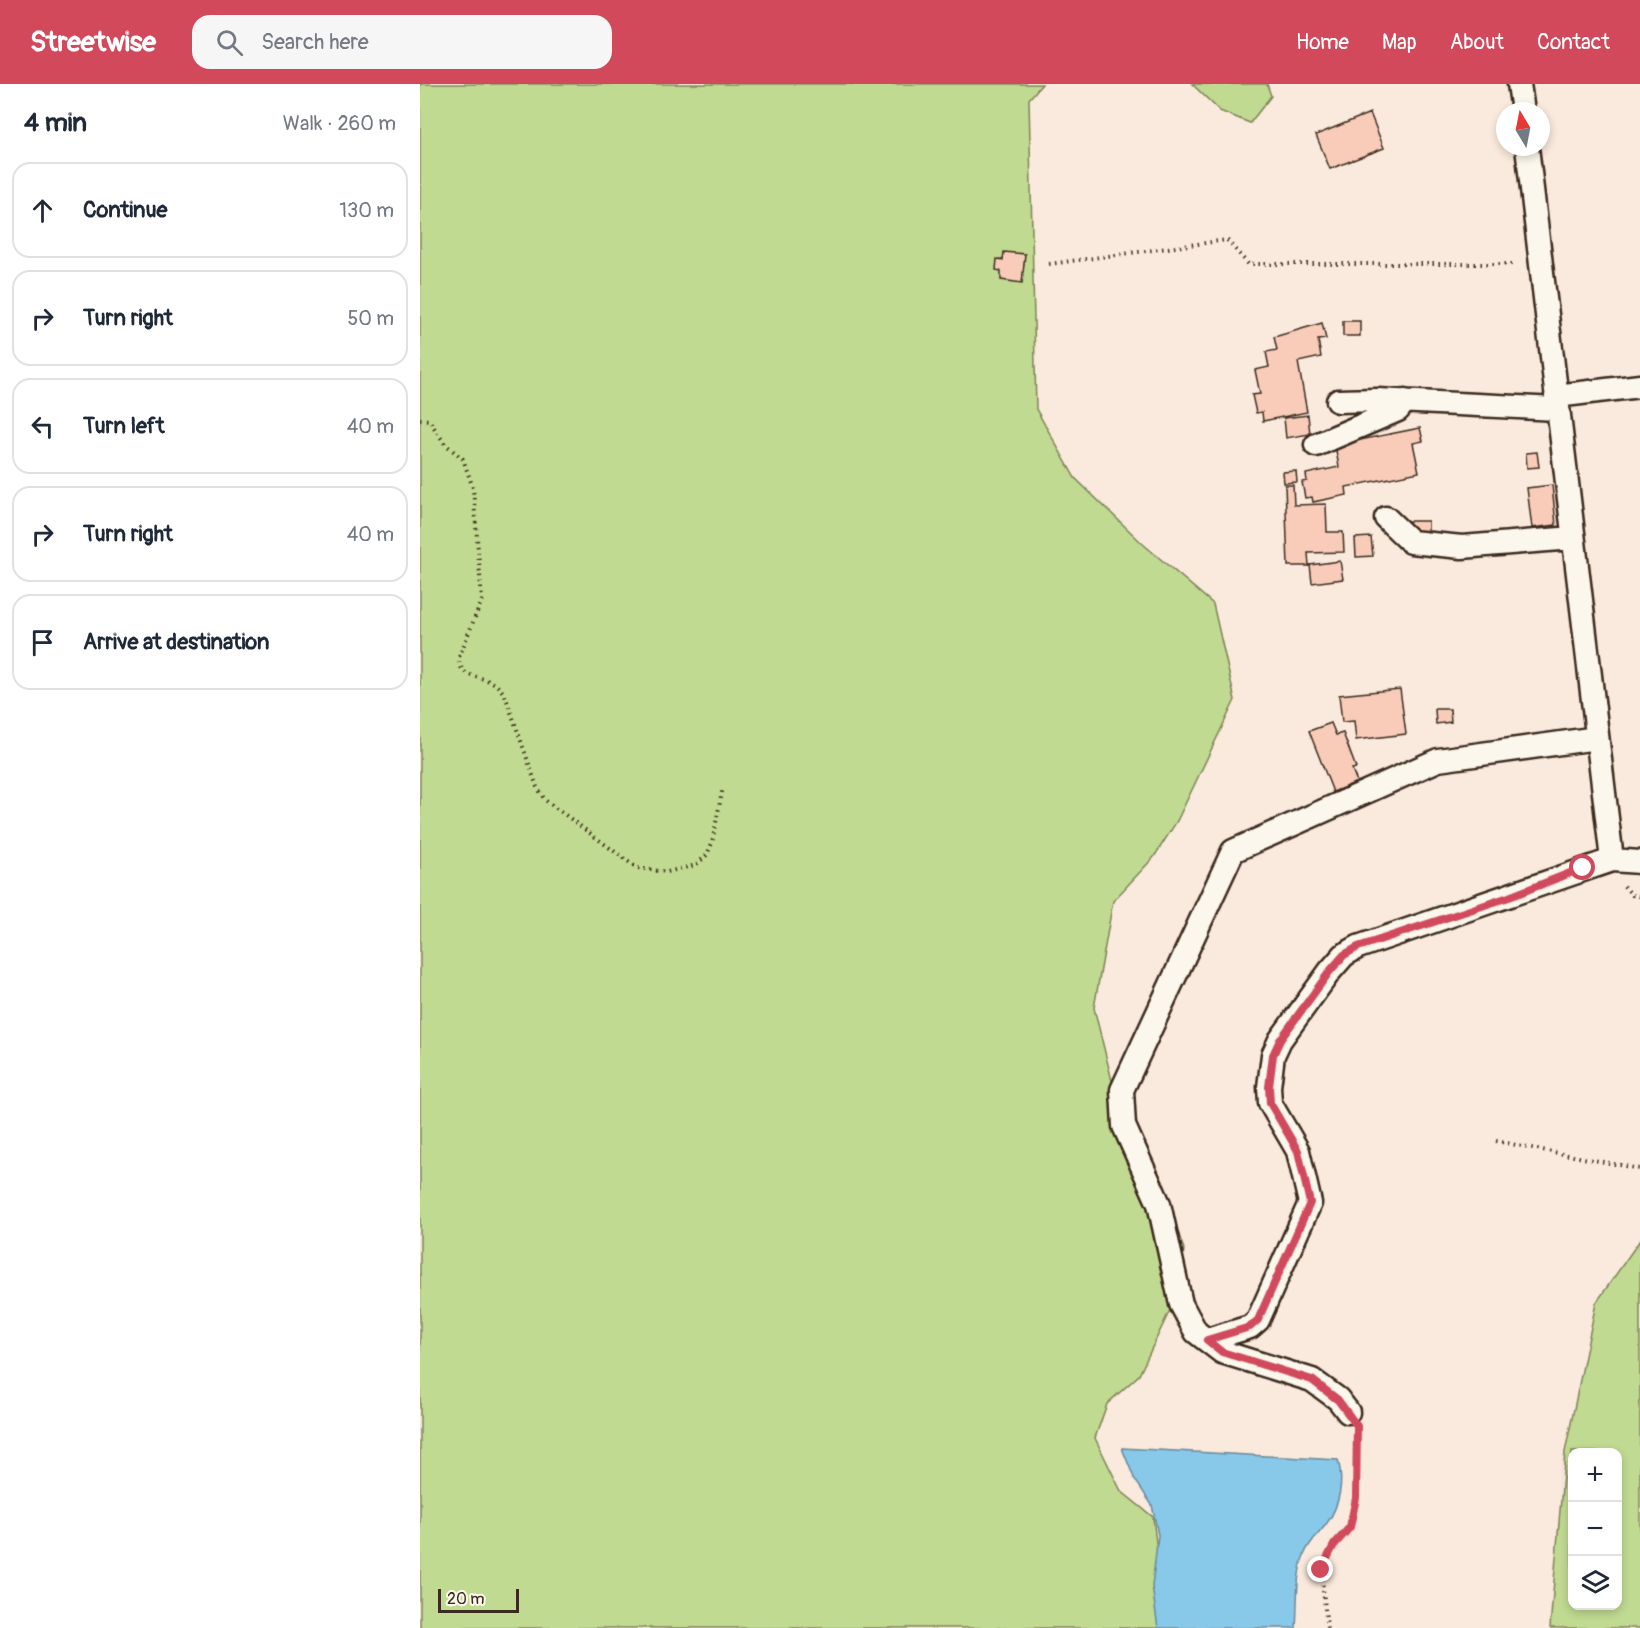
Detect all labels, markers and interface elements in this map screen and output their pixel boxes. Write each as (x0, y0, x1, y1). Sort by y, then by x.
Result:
search box (192, 15, 612, 69)
text: Streetwise (30, 25, 156, 60)
icon: search (213, 26, 246, 59)
text: Search here (261, 28, 369, 56)
text: Home (1296, 29, 1349, 56)
text: Map (1382, 29, 1417, 56)
text: About (1450, 29, 1504, 56)
text: Contact (1537, 29, 1610, 56)
north arrow (1496, 102, 1550, 156)
text: 4 min (24, 107, 87, 139)
text: Walk · 260 m (283, 111, 396, 136)
icon: ahead (26, 194, 59, 227)
text: Continue (83, 196, 167, 224)
text: 130 m (339, 198, 394, 223)
icon: right (26, 302, 59, 335)
text: Turn right (83, 304, 173, 332)
text: 50 m (347, 306, 394, 331)
icon: left (26, 410, 59, 443)
text: Turn left (83, 412, 165, 440)
text: 40 m (347, 414, 394, 439)
icon: right (26, 518, 59, 551)
text: Turn right (83, 520, 173, 548)
text: 40 m (347, 522, 394, 547)
icon: arrive (26, 626, 59, 659)
text: Arrive at destination (83, 628, 269, 656)
route start (1569, 854, 1595, 880)
map controls (1568, 1448, 1622, 1610)
button: + (1568, 1448, 1622, 1502)
button: − (1568, 1502, 1622, 1556)
route end (1307, 1556, 1333, 1582)
button: layers (1568, 1556, 1622, 1610)
scale bar (438, 1586, 519, 1614)
text: 20 m (447, 1589, 485, 1609)

